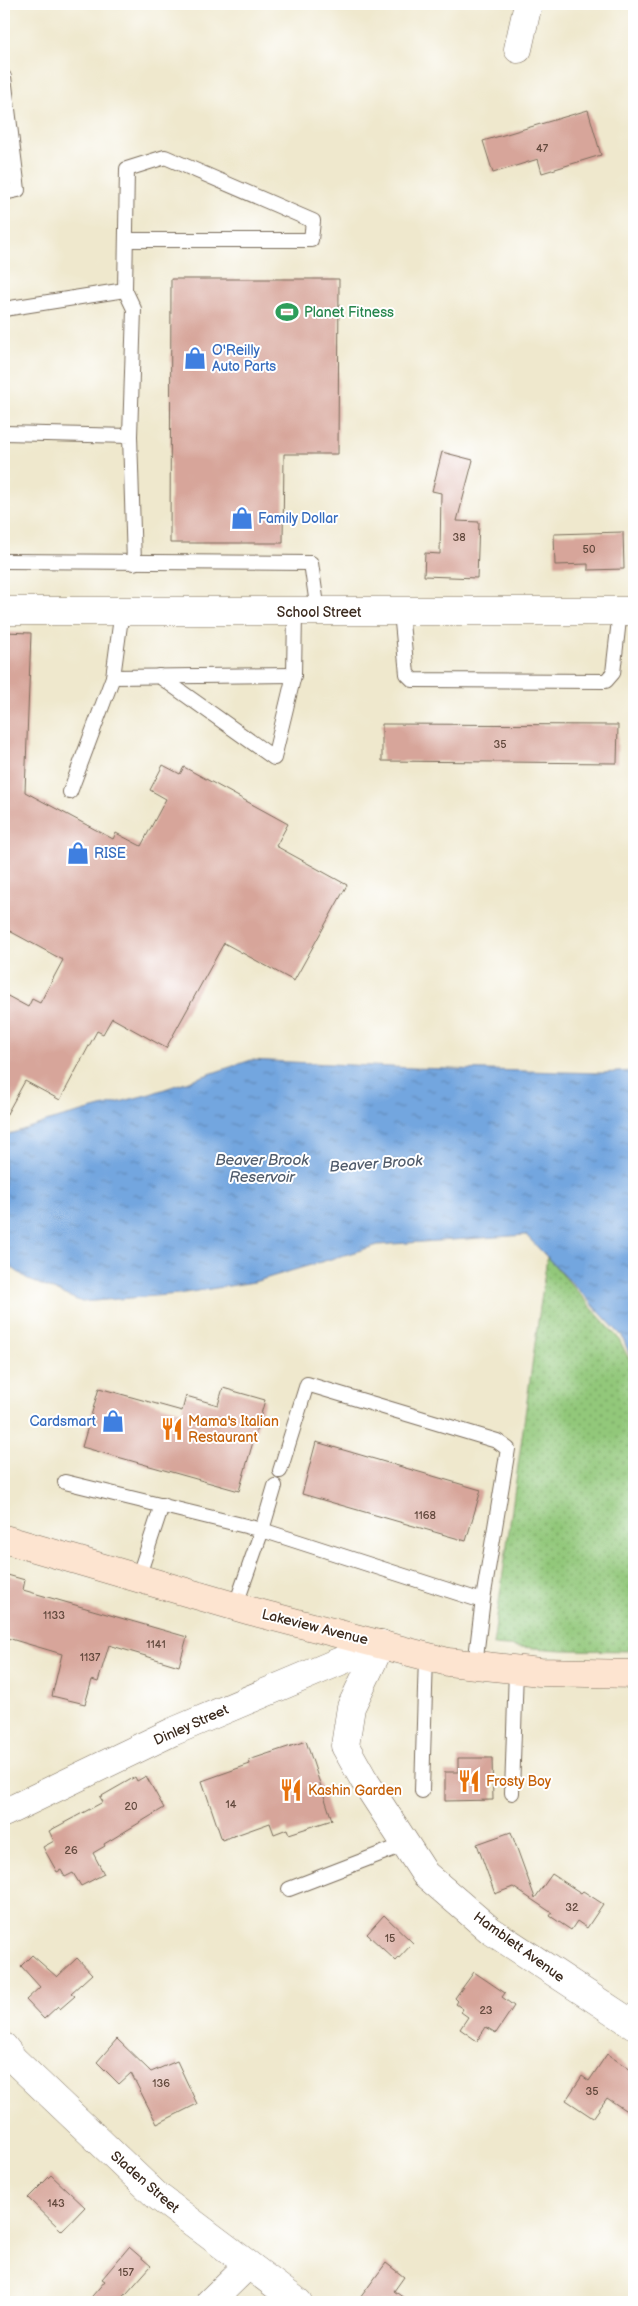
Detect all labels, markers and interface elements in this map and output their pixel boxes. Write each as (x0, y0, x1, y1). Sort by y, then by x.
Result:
house number: 47 (536, 142, 549, 155)
sports icon: Planet Fitness (274, 299, 300, 325)
place label: Planet Fitness (304, 304, 394, 321)
place label: O'Reilly Auto Parts (212, 342, 276, 375)
shop icon: O'Reilly Auto Parts (182, 345, 208, 371)
shop icon: Family Dollar (229, 505, 255, 531)
place label: Family Dollar (258, 510, 339, 527)
house number: 38 (452, 531, 466, 544)
house number: 50 (583, 543, 596, 556)
street label: School Street (277, 604, 362, 621)
house number: 35 (493, 738, 507, 751)
shop icon: RISE (65, 840, 91, 866)
place label: RISE (94, 845, 126, 862)
water label: Beaver Brook Reservoir (215, 1151, 309, 1187)
water label: Beaver Brook (329, 1151, 424, 1177)
shop icon: Cardsmart (100, 1408, 126, 1434)
place label: Cardsmart (29, 1413, 97, 1430)
place label: Mama's Italian Restaurant (188, 1413, 279, 1446)
restaurant icon: Mama's Italian Restaurant (159, 1416, 185, 1442)
house number: 1168 (414, 1509, 436, 1522)
street label: Lakeview Avenue (260, 1606, 370, 1648)
house number: 1133 (43, 1609, 65, 1622)
house number: 1141 (146, 1638, 166, 1651)
house number: 1137 (80, 1651, 101, 1664)
street label: Dinley Street (151, 1701, 232, 1749)
restaurant icon: Frosty Boy (456, 1768, 482, 1794)
place label: Frosty Boy (486, 1773, 552, 1790)
restaurant icon: Kashin Garden (278, 1777, 304, 1803)
place label: Kashin Garden (308, 1782, 402, 1799)
house number: 14 (226, 1798, 237, 1811)
house number: 20 (125, 1800, 138, 1813)
house number: 26 (64, 1844, 78, 1857)
house number: 32 (565, 1901, 579, 1914)
street label: Hamblett Avenue (470, 1908, 568, 1986)
house number: 15 (385, 1932, 395, 1945)
house number: 23 (479, 2004, 493, 2017)
house number: 136 (152, 2077, 170, 2090)
house number: 35 (585, 2085, 599, 2098)
street label: Sladen Street (107, 2148, 183, 2217)
house number: 143 (47, 2197, 65, 2210)
house number: 157 (118, 2266, 135, 2279)

